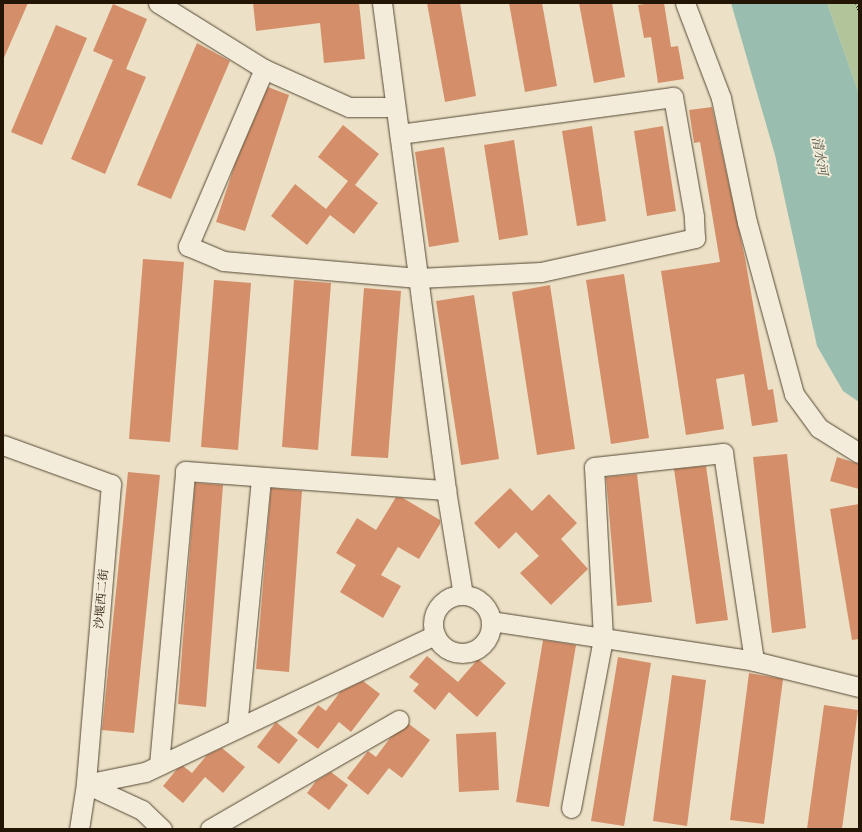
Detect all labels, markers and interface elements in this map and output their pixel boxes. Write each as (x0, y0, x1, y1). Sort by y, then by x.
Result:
water label: 清水河 (808, 135, 830, 177)
street label: 沙堰西二街 (92, 568, 112, 630)

